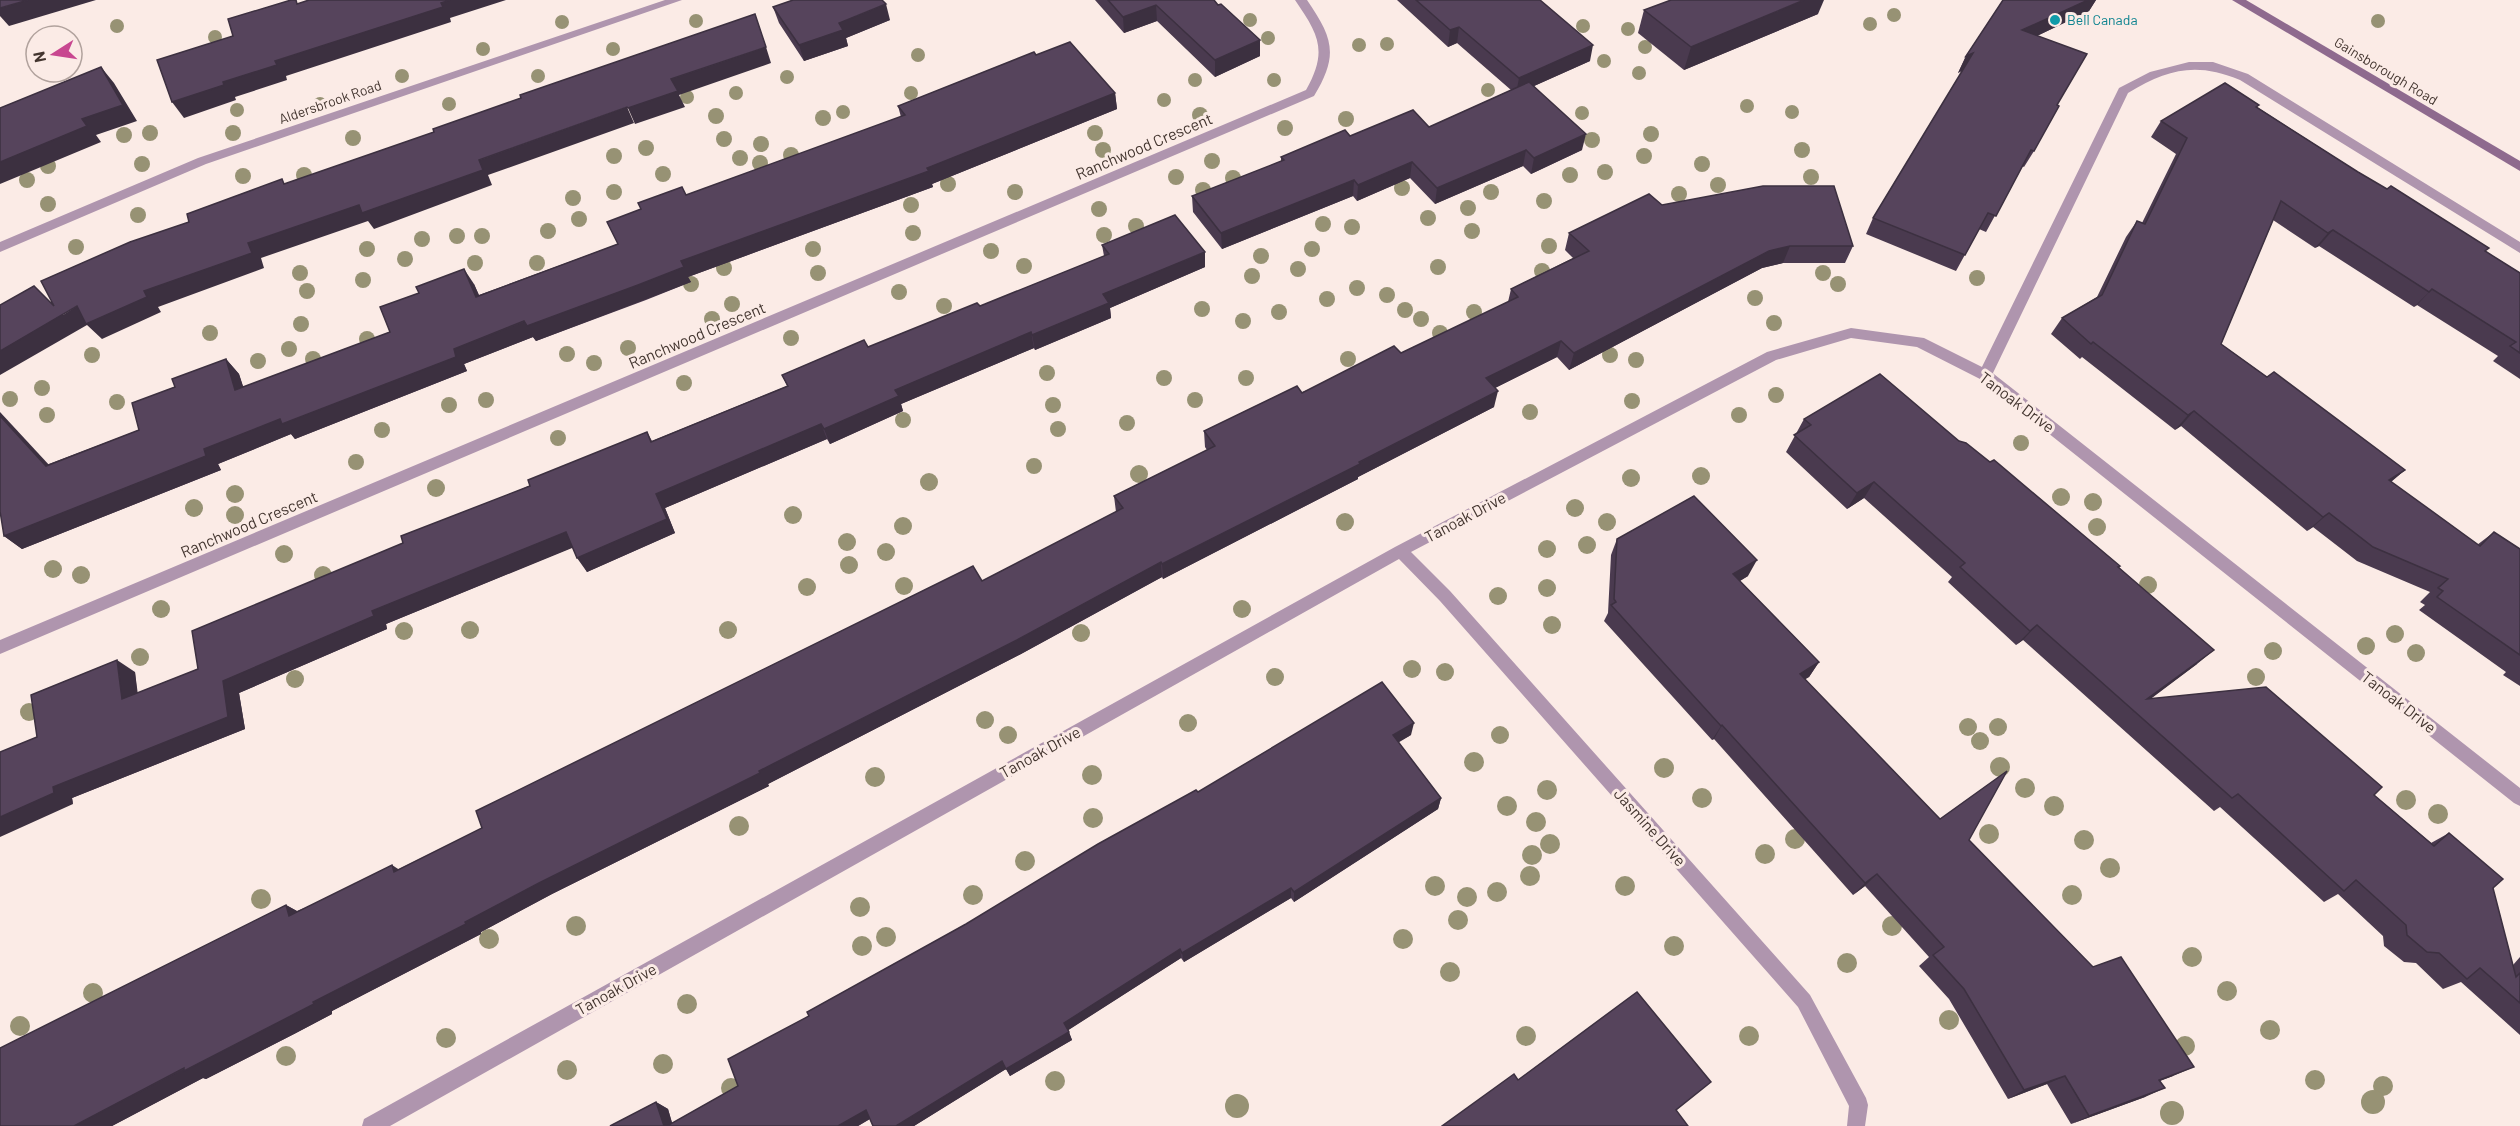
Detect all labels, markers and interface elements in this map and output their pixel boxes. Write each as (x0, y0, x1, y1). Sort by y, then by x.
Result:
place label: Bell Canada (2067, 11, 2138, 28)
marker: Bell Canada (2048, 13, 2062, 27)
north arrow (24, 24, 84, 84)
street label: Gainsborough Road (2331, 33, 2441, 108)
text: N (28, 50, 49, 64)
street label: Aldersbrook Road (276, 76, 383, 127)
street label: Ranchwood Crescent (1073, 108, 1215, 183)
street label: Ranchwood Crescent (626, 297, 768, 372)
street label: Tanoak Drive (1976, 367, 2059, 436)
street label: Ranchwood Crescent (178, 486, 320, 561)
street label: Tanoak Drive (1421, 487, 1509, 546)
street label: Tanoak Drive (2358, 667, 2440, 737)
street label: Tanoak Drive (996, 722, 1083, 782)
street label: Jasmine Drive (1610, 784, 1690, 870)
street label: Tanoak Drive (572, 959, 659, 1019)

